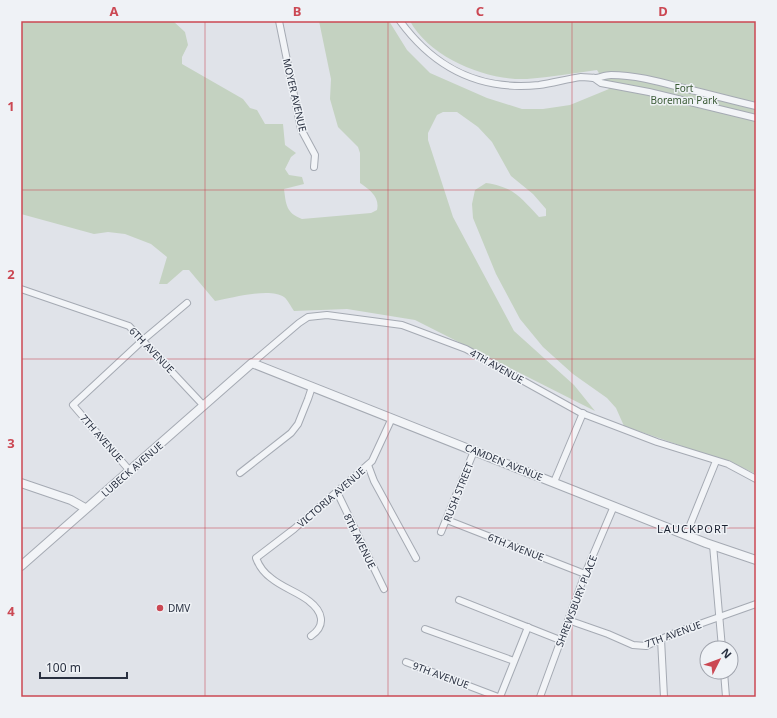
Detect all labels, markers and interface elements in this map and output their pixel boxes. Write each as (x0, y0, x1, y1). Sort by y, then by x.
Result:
text: A (110, 2, 119, 20)
text: B (293, 2, 301, 20)
text: C (476, 2, 484, 20)
text: D (658, 2, 668, 20)
street label: MOYER AVENUE (280, 57, 310, 133)
park label: Fort Boreman Park (651, 81, 718, 107)
text: 1 (7, 97, 15, 115)
text: 2 (7, 265, 15, 283)
street label: 6TH AVENUE (126, 324, 178, 376)
street label: 4TH AVENUE (468, 346, 526, 386)
street label: 7TH AVENUE (77, 411, 127, 465)
text: 3 (7, 434, 15, 452)
street label: LUBECK AVENUE (98, 438, 166, 500)
street label: CAMDEN AVENUE (463, 440, 545, 484)
street label: RUSH STREET (440, 460, 476, 524)
street label: VICTORIA AVENUE (294, 464, 368, 530)
street label: 8TH AVENUE (341, 511, 379, 571)
district label: LAUCKPORT (657, 521, 729, 536)
street label: 6TH AVENUE (486, 530, 546, 564)
street label: SHREWSBURY PLACE (552, 553, 600, 649)
place label: DMV (168, 601, 190, 615)
text: 4 (7, 602, 15, 620)
marker: DMV (155, 603, 165, 613)
street label: 7TH AVENUE (643, 617, 703, 651)
north arrow (699, 640, 739, 680)
text: N (718, 645, 735, 661)
scale bar (40, 654, 127, 680)
street label: 9TH AVENUE (411, 658, 471, 692)
text: 100 m (46, 659, 81, 676)

